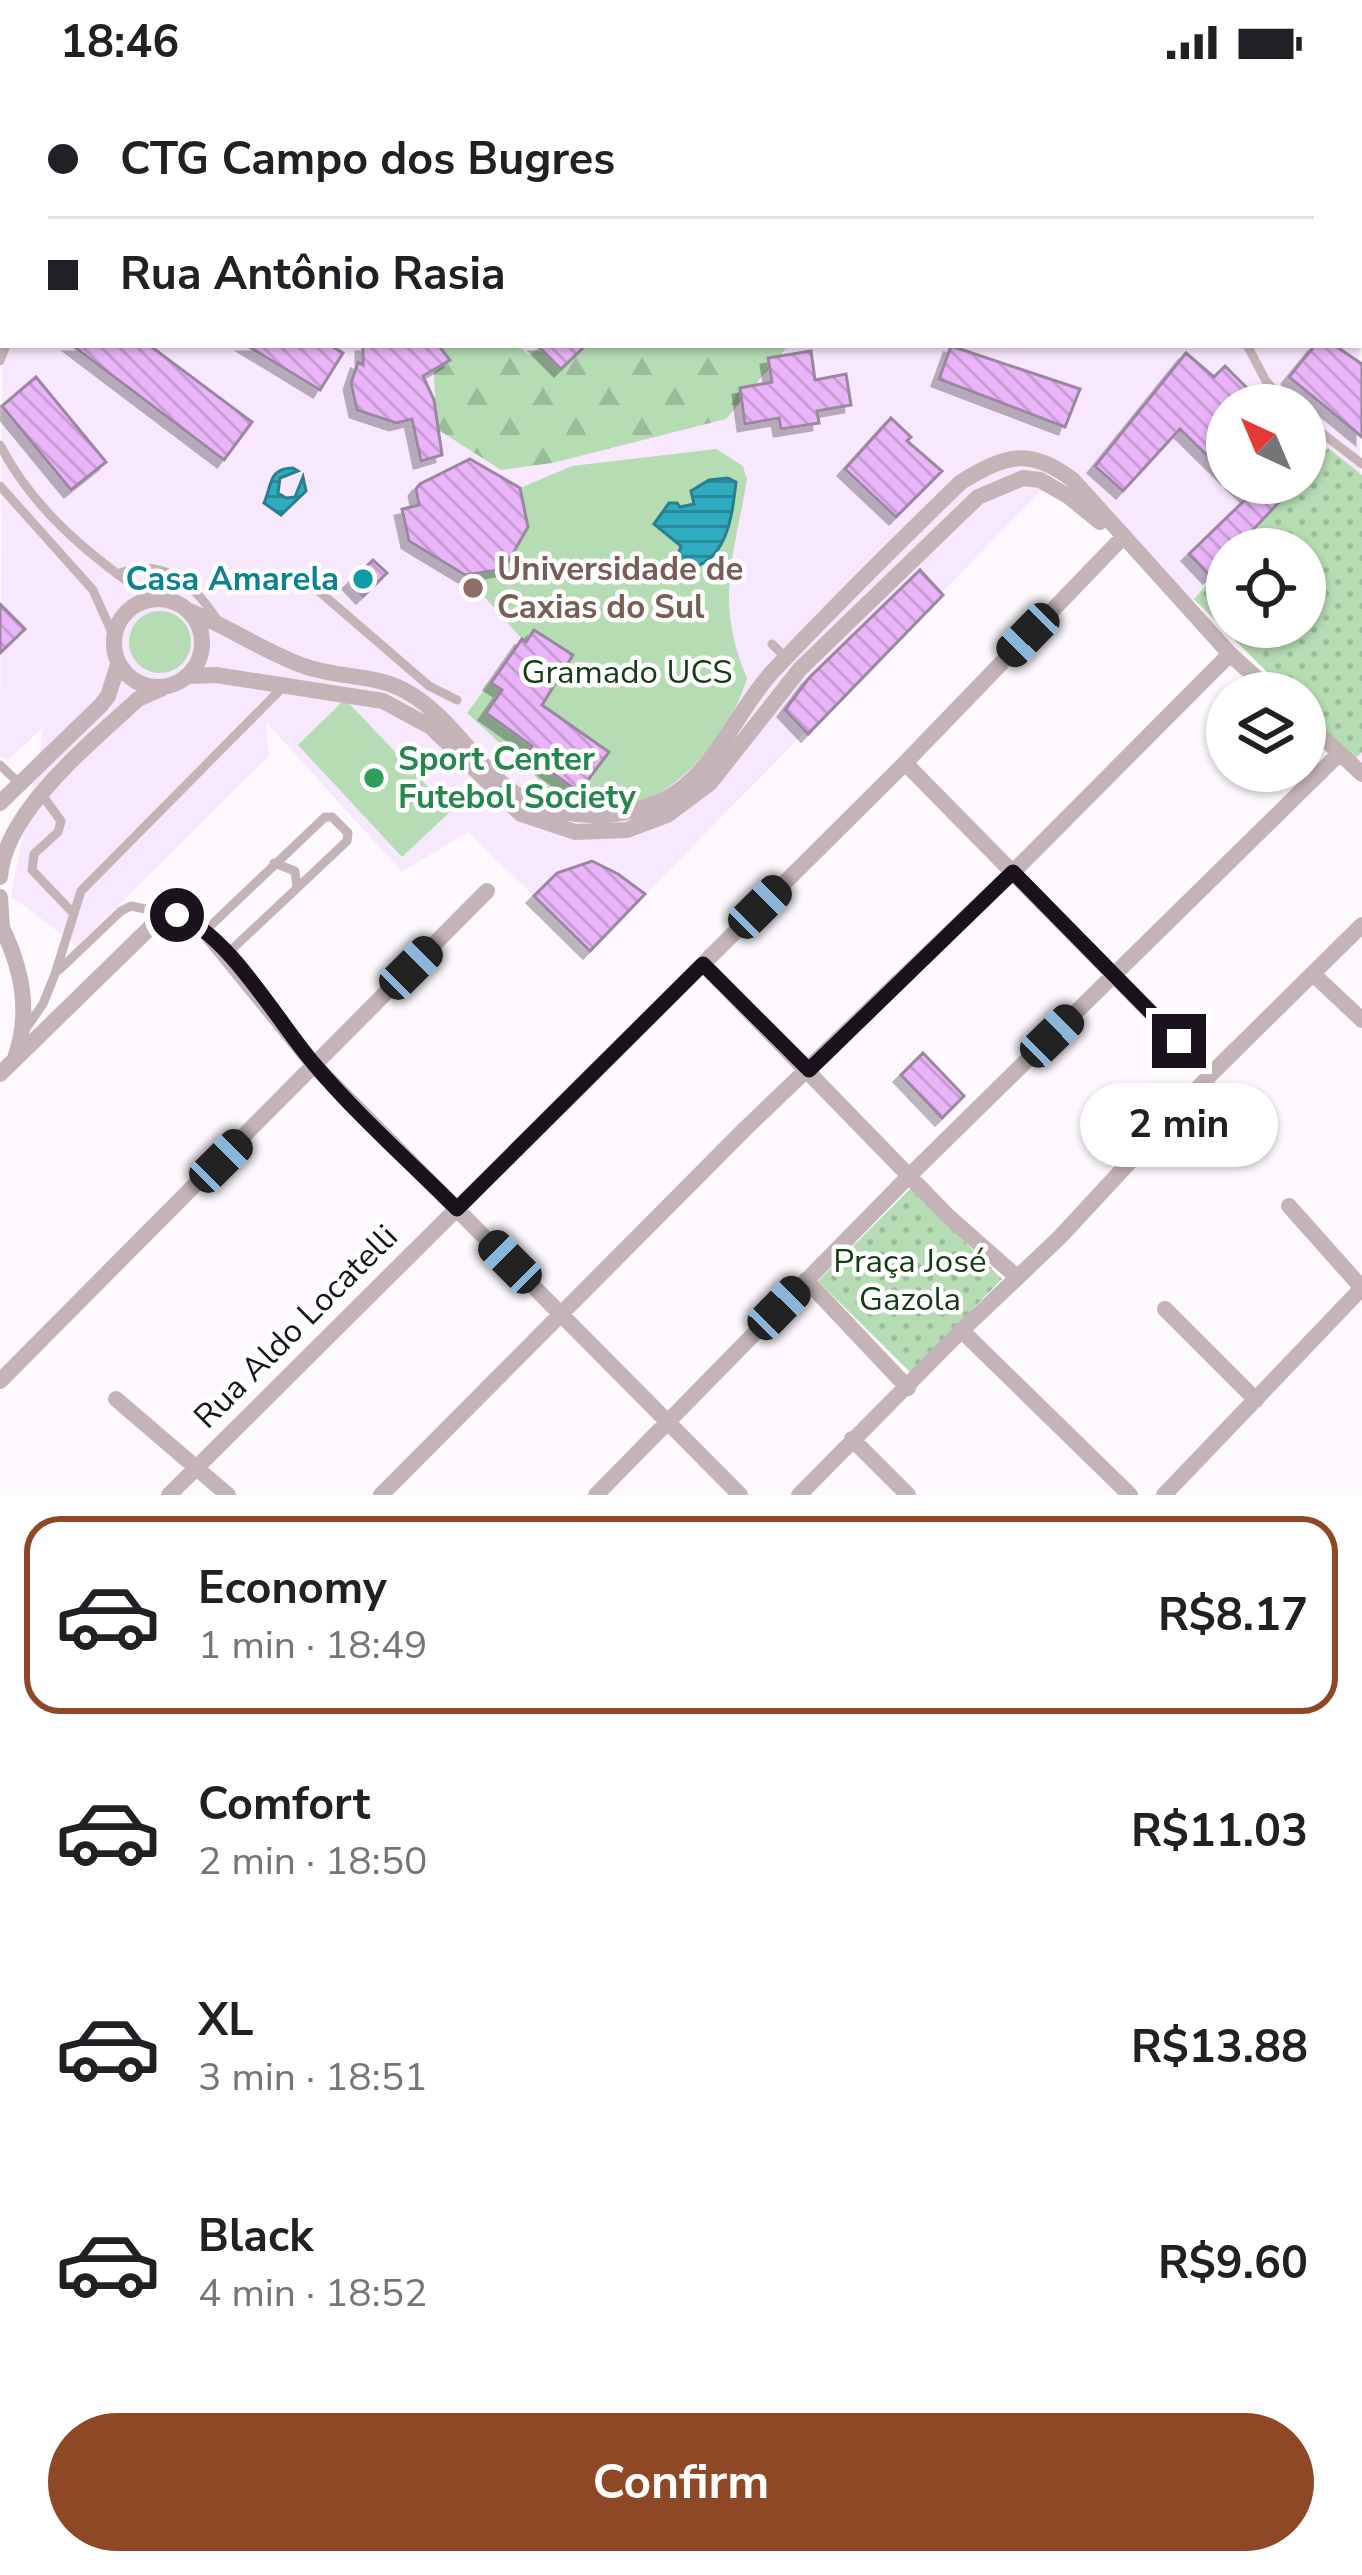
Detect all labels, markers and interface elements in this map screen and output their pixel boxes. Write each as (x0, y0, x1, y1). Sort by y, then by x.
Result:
text: 18:46 (60, 12, 179, 73)
text: CTG Campo dos Bugres (120, 129, 615, 190)
text: Rua Antônio Rasia (120, 244, 506, 305)
north arrow (1206, 384, 1326, 504)
map controls (1206, 384, 1326, 792)
button: locate (1206, 528, 1326, 648)
place label: Universidade de Caxias do Sul (497, 547, 743, 630)
place label: Casa Amarela (125, 557, 339, 602)
marker: Casa Amarela (350, 566, 376, 592)
marker: Universidade de Caxias do Sul (460, 575, 486, 601)
car (990, 597, 1066, 673)
park label: Gramado UCS (521, 650, 733, 695)
button: layers (1206, 672, 1326, 792)
place label: Sport Center Futebol Society (398, 737, 636, 820)
marker: Sport Center Futebol Society (361, 765, 387, 791)
car (722, 869, 798, 945)
route start (150, 888, 204, 942)
car (373, 930, 449, 1006)
car (1014, 998, 1090, 1074)
route end (1152, 1014, 1206, 1068)
callout: 2 min (1080, 1083, 1278, 1167)
text: 2 min (1129, 1098, 1229, 1151)
car (183, 1123, 259, 1199)
street label: Rua Aldo Locatelli (184, 1215, 408, 1439)
car (472, 1224, 548, 1300)
park label: Praça José Gazola (833, 1239, 987, 1322)
car (741, 1270, 817, 1346)
text: Economy (198, 1558, 387, 1619)
icon: car (54, 1561, 162, 1669)
text: R$8.17 (1158, 1585, 1308, 1646)
text: 1 min · 18:49 (198, 1619, 427, 1672)
text: Comfort (198, 1774, 370, 1835)
icon: car (54, 1777, 162, 1885)
text: R$11.03 (1131, 1801, 1308, 1862)
text: 2 min · 18:50 (198, 1835, 427, 1888)
text: XL (198, 1990, 254, 2051)
icon: car (54, 1993, 162, 2101)
text: R$13.88 (1131, 2017, 1308, 2078)
text: 3 min · 18:51 (198, 2051, 427, 2104)
text: Black (198, 2206, 313, 2267)
icon: car (54, 2209, 162, 2317)
text: R$9.60 (1158, 2233, 1308, 2294)
text: 4 min · 18:52 (198, 2267, 427, 2320)
button: Confirm (48, 2413, 1314, 2551)

